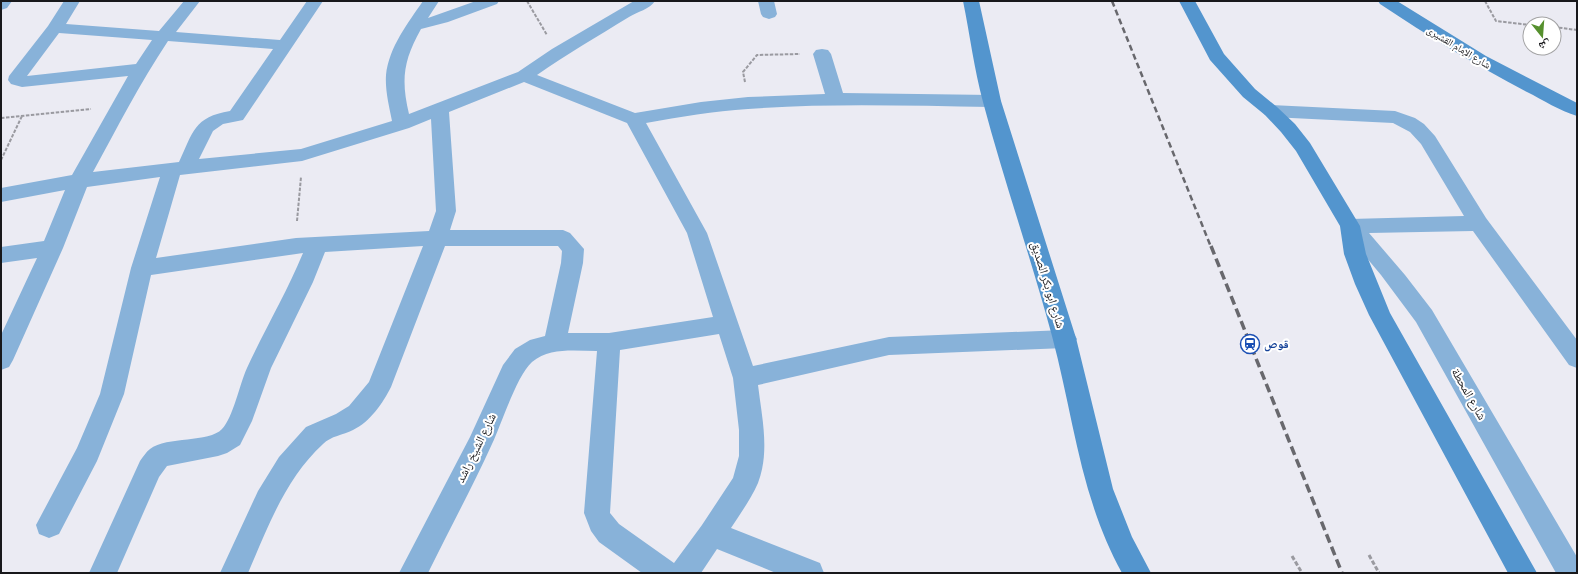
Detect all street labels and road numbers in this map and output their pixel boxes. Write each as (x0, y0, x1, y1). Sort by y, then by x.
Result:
street label: شارع الإمام القشيرى (1424, 23, 1493, 73)
street label: شارع ابو بكر الصديق (1027, 240, 1069, 330)
street label: شارع المحطة (1448, 365, 1490, 423)
street label: شارع الشيخ راشد (452, 410, 500, 485)

